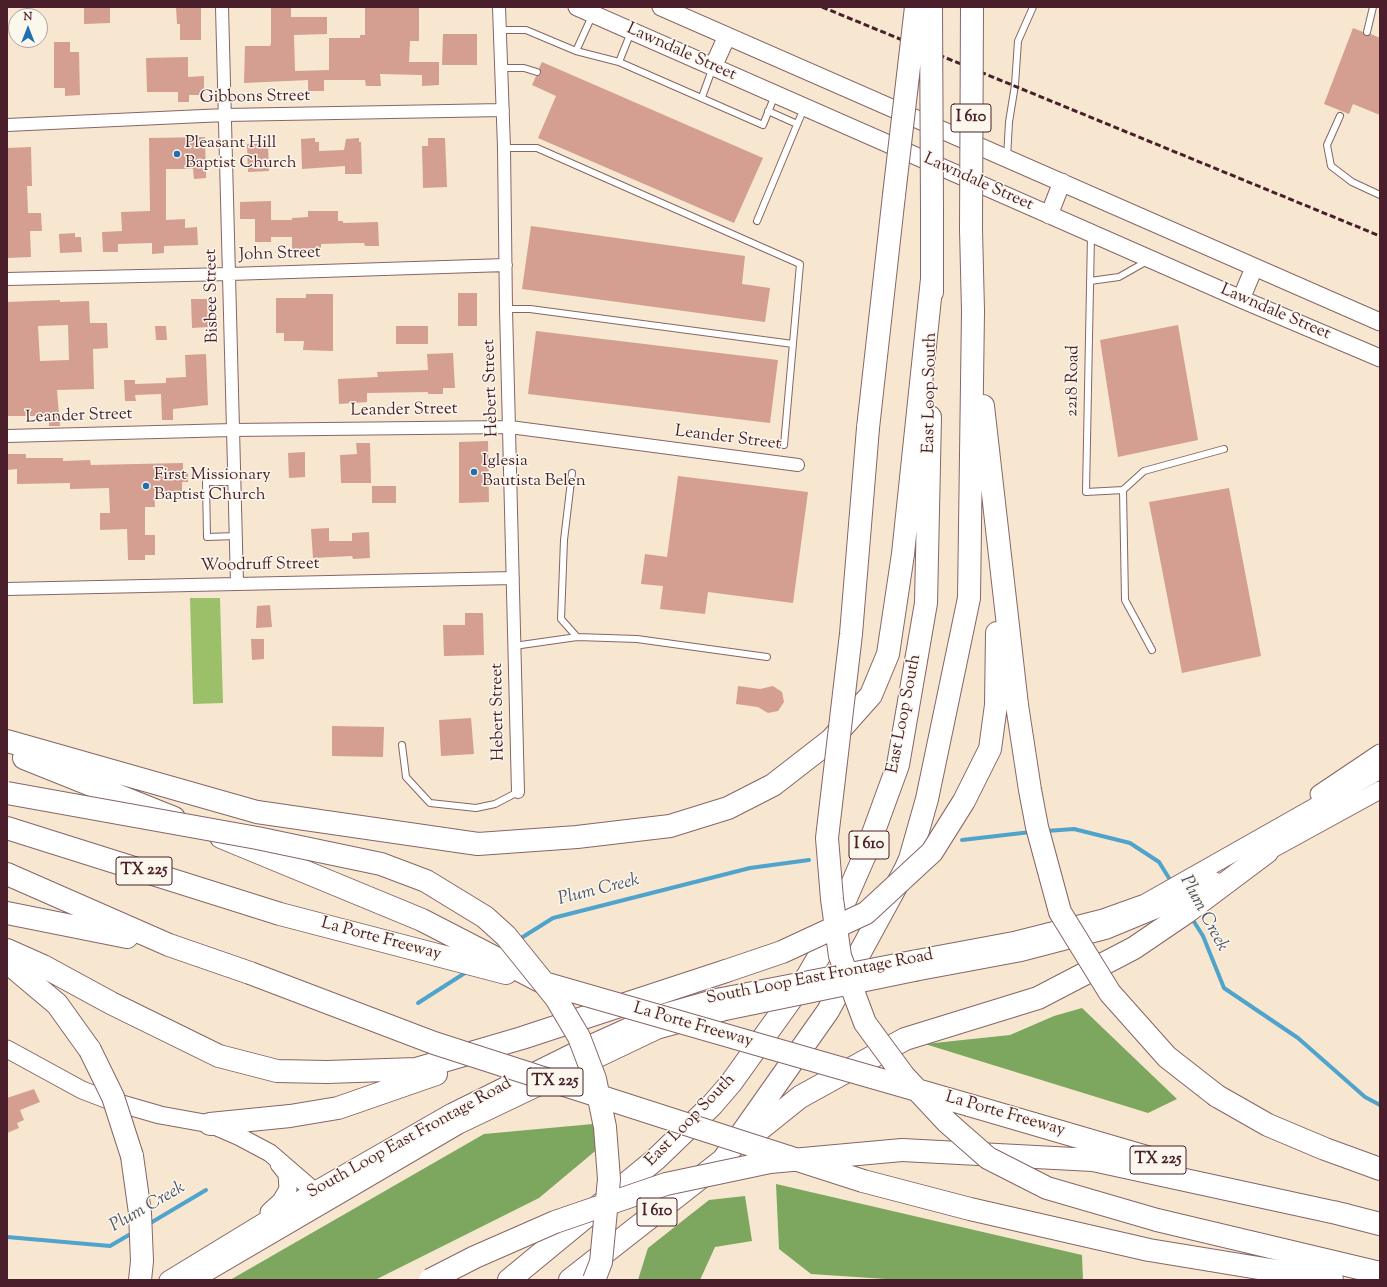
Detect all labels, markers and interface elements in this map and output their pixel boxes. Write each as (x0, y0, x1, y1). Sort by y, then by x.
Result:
north arrow (8, 8, 48, 48)
text: N (24, 9, 32, 25)
street label: Lawndale Street (623, 20, 739, 86)
street label: Gibbons Street (200, 87, 310, 109)
road number: I 610 (951, 104, 991, 132)
place label: Pleasant Hill Baptist Church (185, 134, 297, 174)
marker: Pleasant Hill Baptist Church (172, 149, 182, 159)
street label: Lawndale Street (920, 150, 1036, 216)
street label: John Street (239, 243, 321, 267)
street label: Bisbee Street (202, 248, 224, 344)
street label: Lawndale Street (1217, 281, 1333, 345)
street label: East Loop South (920, 332, 942, 454)
street label: Hebert Street (480, 339, 504, 437)
street label: 2218 Road (1063, 345, 1085, 417)
street label: Leander Street (350, 400, 458, 422)
street label: Leander Street (25, 405, 133, 429)
street label: Leander Street (674, 422, 782, 456)
place label: Iglesia Bautista Belen (482, 452, 586, 492)
place label: First Missionary Baptist Church (154, 466, 271, 506)
marker: Iglesia Bautista Belen (469, 467, 479, 477)
marker: First Missionary Baptist Church (141, 481, 151, 491)
street label: Woodruff Street (200, 555, 320, 577)
street label: East Loop South (883, 653, 927, 775)
street label: Hebert Street (488, 663, 510, 761)
road number: I 610 (849, 831, 889, 859)
road number: TX 225 (116, 857, 172, 885)
water label: Plum Creek (556, 870, 642, 912)
water label: Plum Creek (1174, 872, 1232, 956)
street label: La Porte Freeway (319, 914, 443, 966)
street label: South Loop East Frontage Road (705, 946, 935, 1010)
street label: La Porte Freeway (631, 999, 755, 1053)
road number: TX 225 (527, 1068, 583, 1096)
street label: East Loop South (642, 1070, 740, 1172)
street label: South Loop East Frontage Road (304, 1074, 516, 1204)
street label: La Porte Freeway (943, 1088, 1067, 1142)
road number: TX 225 (1130, 1146, 1186, 1174)
water label: Plum Creek (107, 1178, 189, 1238)
road number: I 610 (637, 1198, 677, 1226)

